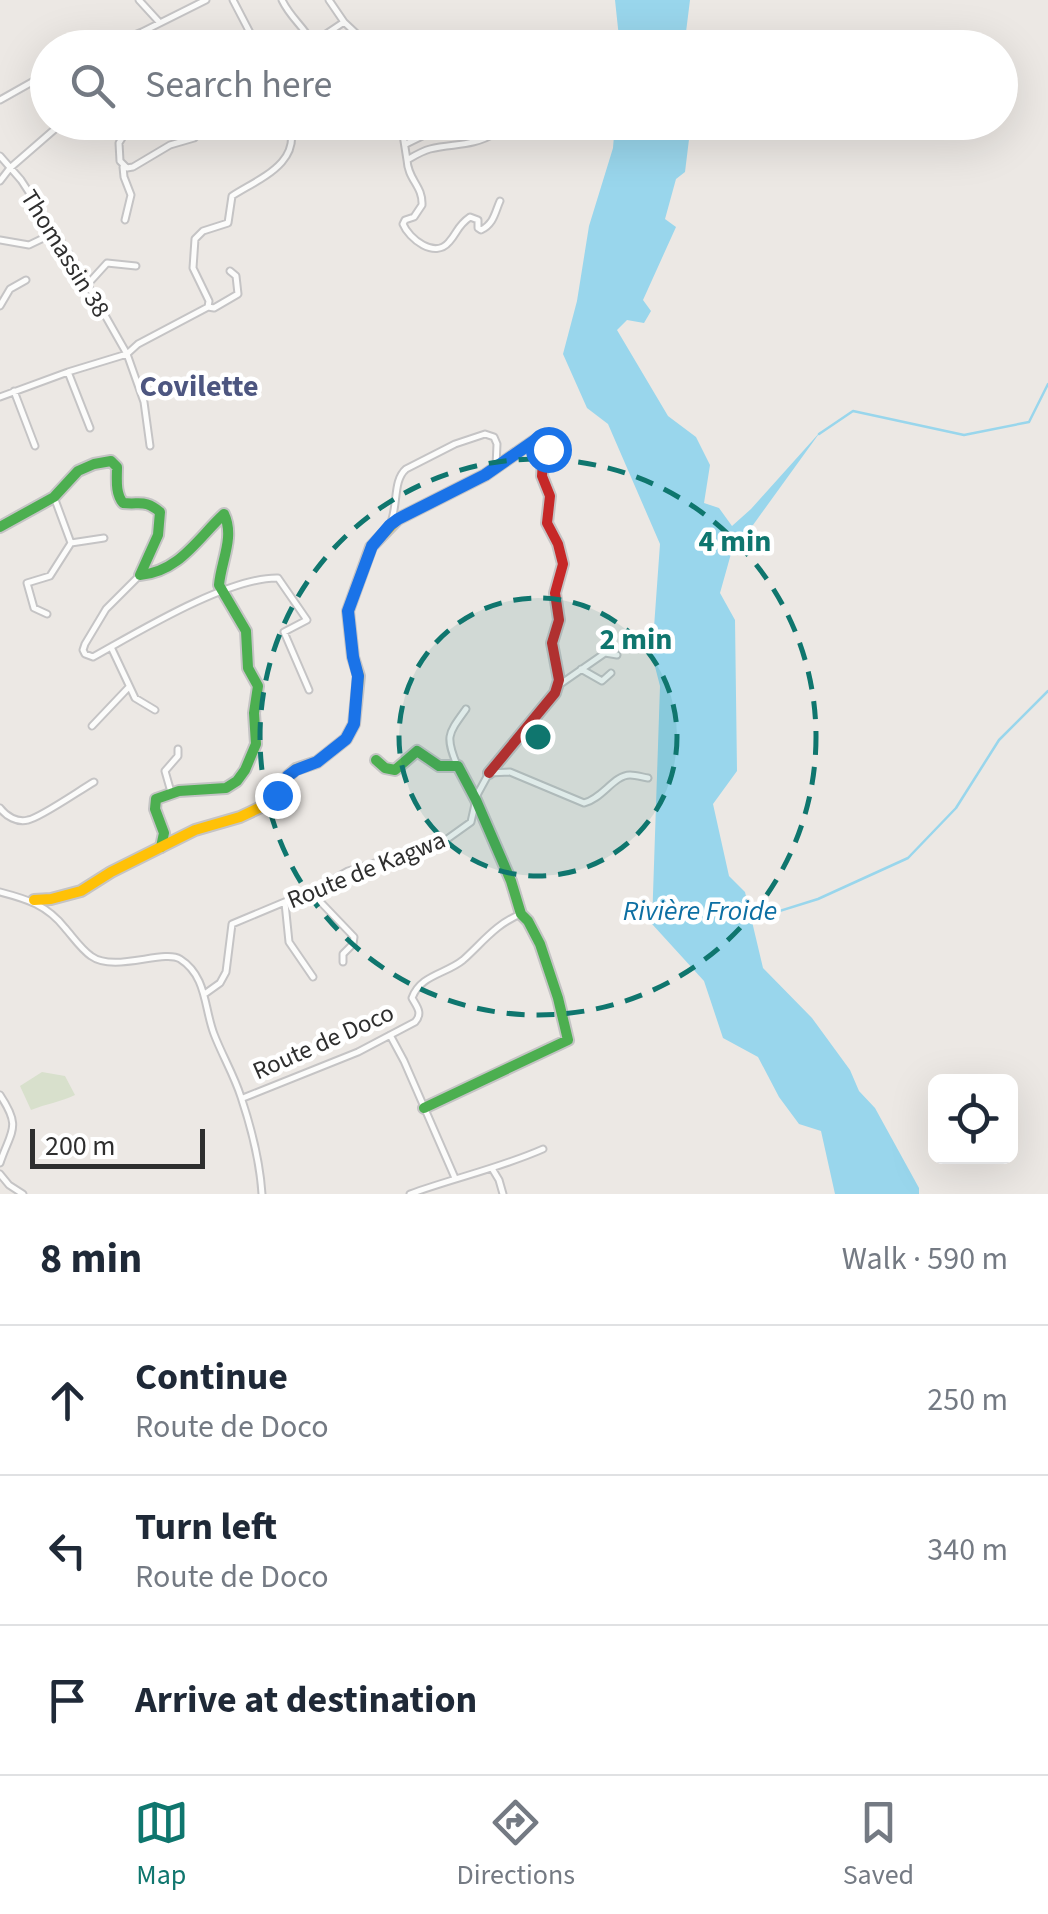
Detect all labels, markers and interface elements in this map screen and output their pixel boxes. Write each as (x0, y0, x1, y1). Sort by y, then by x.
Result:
search box (30, 30, 1018, 140)
icon: search (65, 58, 120, 113)
text: Search here (145, 58, 332, 112)
street label: Thomassin 38 (12, 183, 119, 324)
district label: Covilette (139, 365, 259, 408)
route start (526, 427, 572, 473)
text: 4 min (699, 520, 772, 563)
text: 2 min (600, 618, 673, 661)
centre of rings (520, 719, 556, 755)
route end (255, 773, 301, 819)
street label: Route de Kagwa (282, 822, 451, 918)
water label: Rivière Froide (623, 891, 777, 931)
street label: Route de Doco (247, 995, 400, 1089)
map controls (928, 1074, 1018, 1164)
button: locate (928, 1074, 1018, 1164)
scale bar (30, 1124, 205, 1168)
text: 200 m (45, 1126, 116, 1166)
text: 8 min (40, 1229, 142, 1289)
text: Walk · 590 m (842, 1236, 1008, 1282)
text: Continue (135, 1350, 288, 1404)
icon: ahead (40, 1373, 95, 1428)
text: 250 m (927, 1377, 1008, 1423)
text: Route de Doco (135, 1404, 329, 1450)
text: Turn left (135, 1500, 277, 1554)
icon: left (40, 1523, 95, 1578)
text: 340 m (927, 1527, 1008, 1573)
text: Route de Doco (135, 1554, 329, 1600)
icon: arrive (40, 1673, 95, 1728)
text: Arrive at destination (135, 1673, 477, 1727)
tab: Map (134, 1795, 189, 1895)
tab: Directions (457, 1795, 575, 1895)
tab: Saved (843, 1795, 914, 1895)

